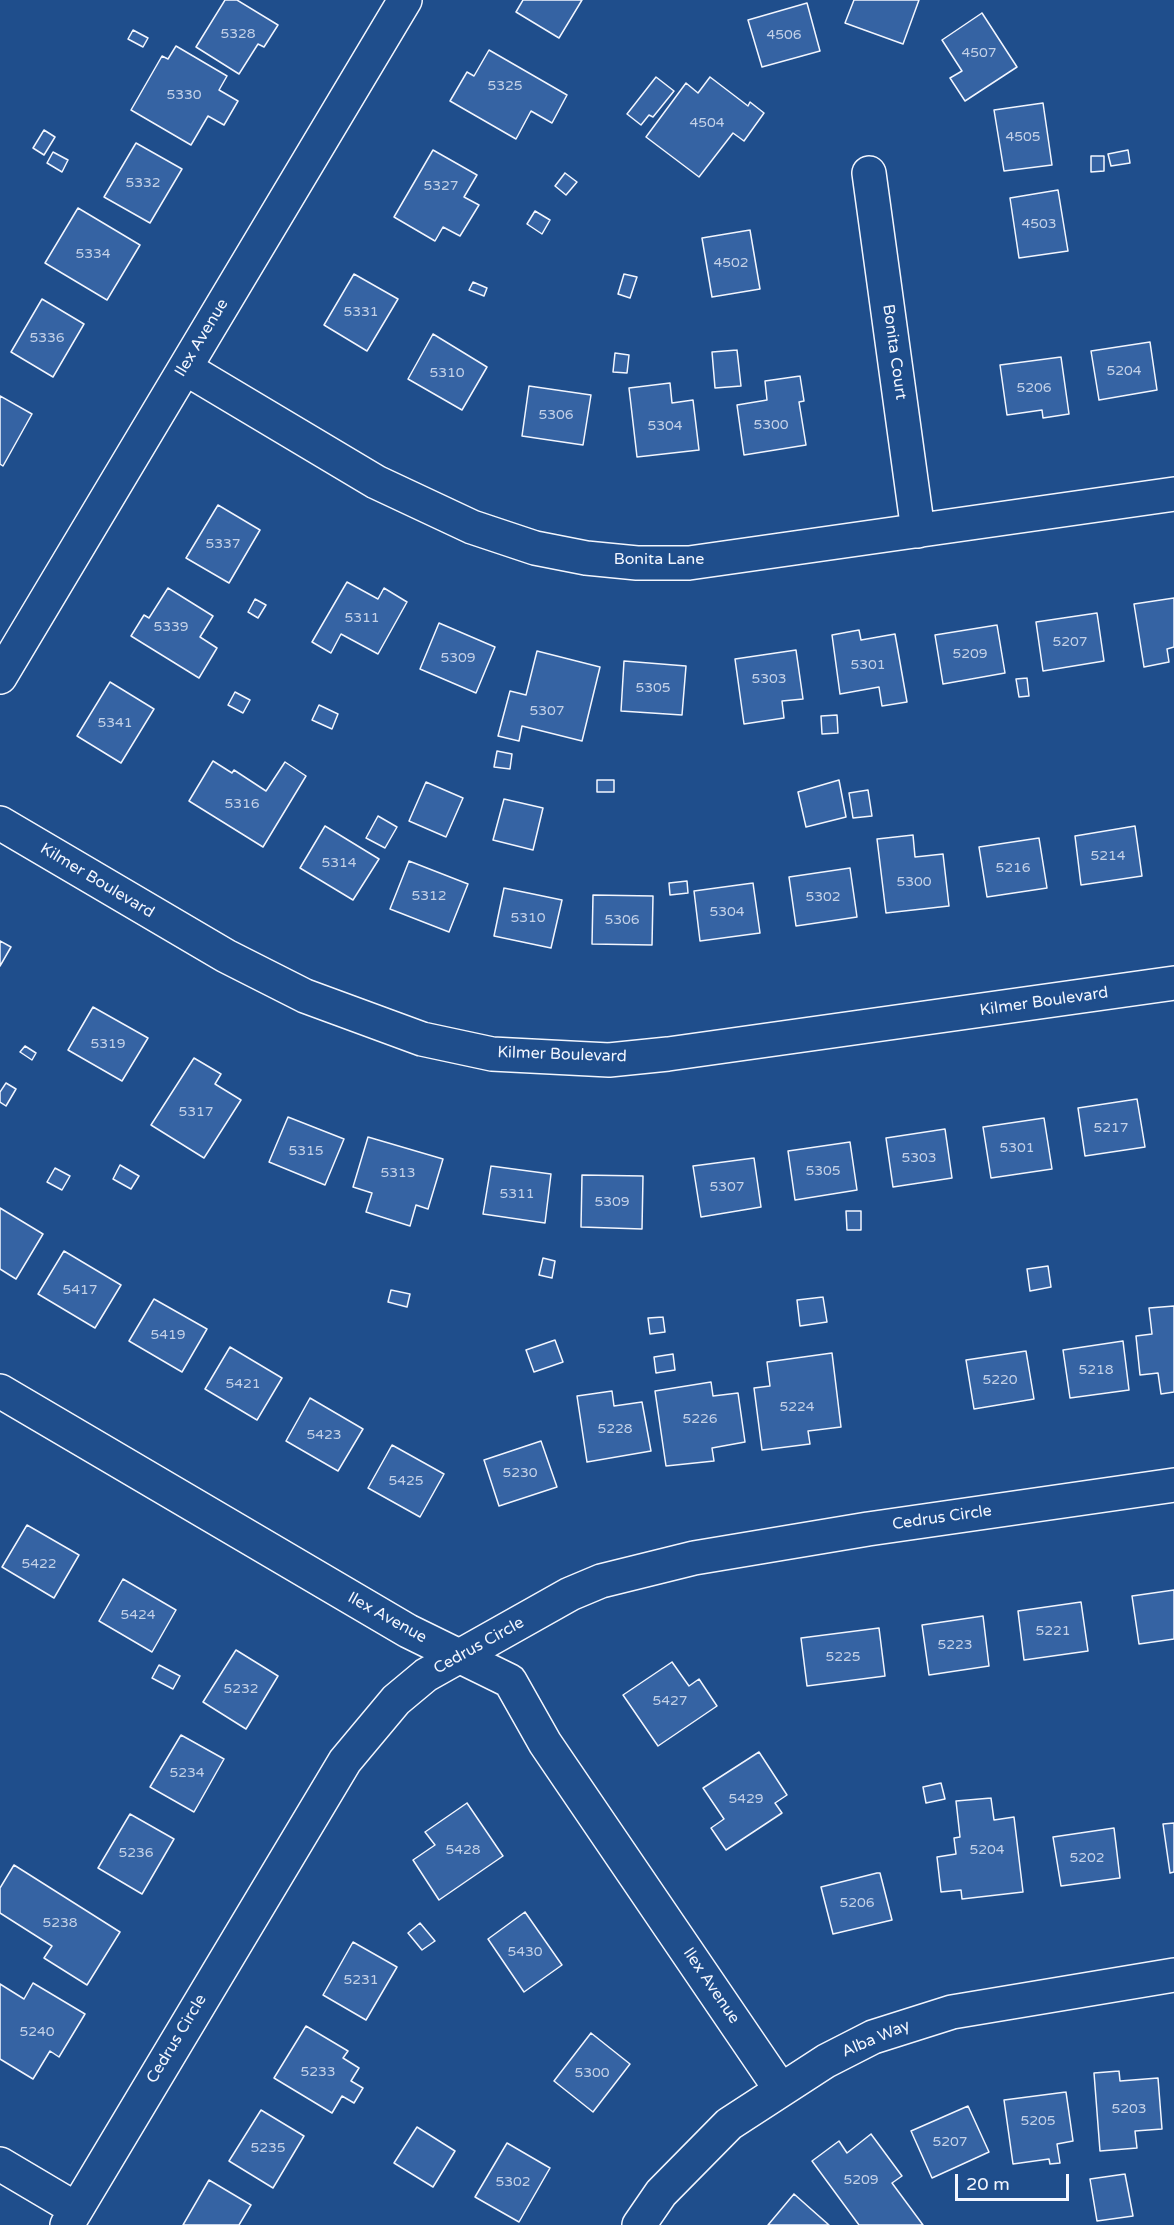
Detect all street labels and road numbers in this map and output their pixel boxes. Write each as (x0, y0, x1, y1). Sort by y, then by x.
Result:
street label: Ilex Avenue (171, 296, 233, 380)
street label: Bonita Court (878, 303, 910, 401)
street label: Bonita Lane (614, 550, 704, 570)
street label: Kilmer Boulevard (37, 839, 157, 923)
street label: Kilmer Boulevard (979, 983, 1109, 1021)
street label: Kilmer Boulevard (497, 1043, 627, 1067)
street label: Cedrus Circle (891, 1502, 993, 1534)
street label: Ilex Avenue (344, 1588, 430, 1648)
street label: Cedrus Circle (430, 1613, 528, 1679)
street label: Ilex Avenue (679, 1944, 743, 2028)
street label: Cedrus Circle (143, 1991, 211, 2087)
street label: Alba Way (839, 2016, 913, 2062)

